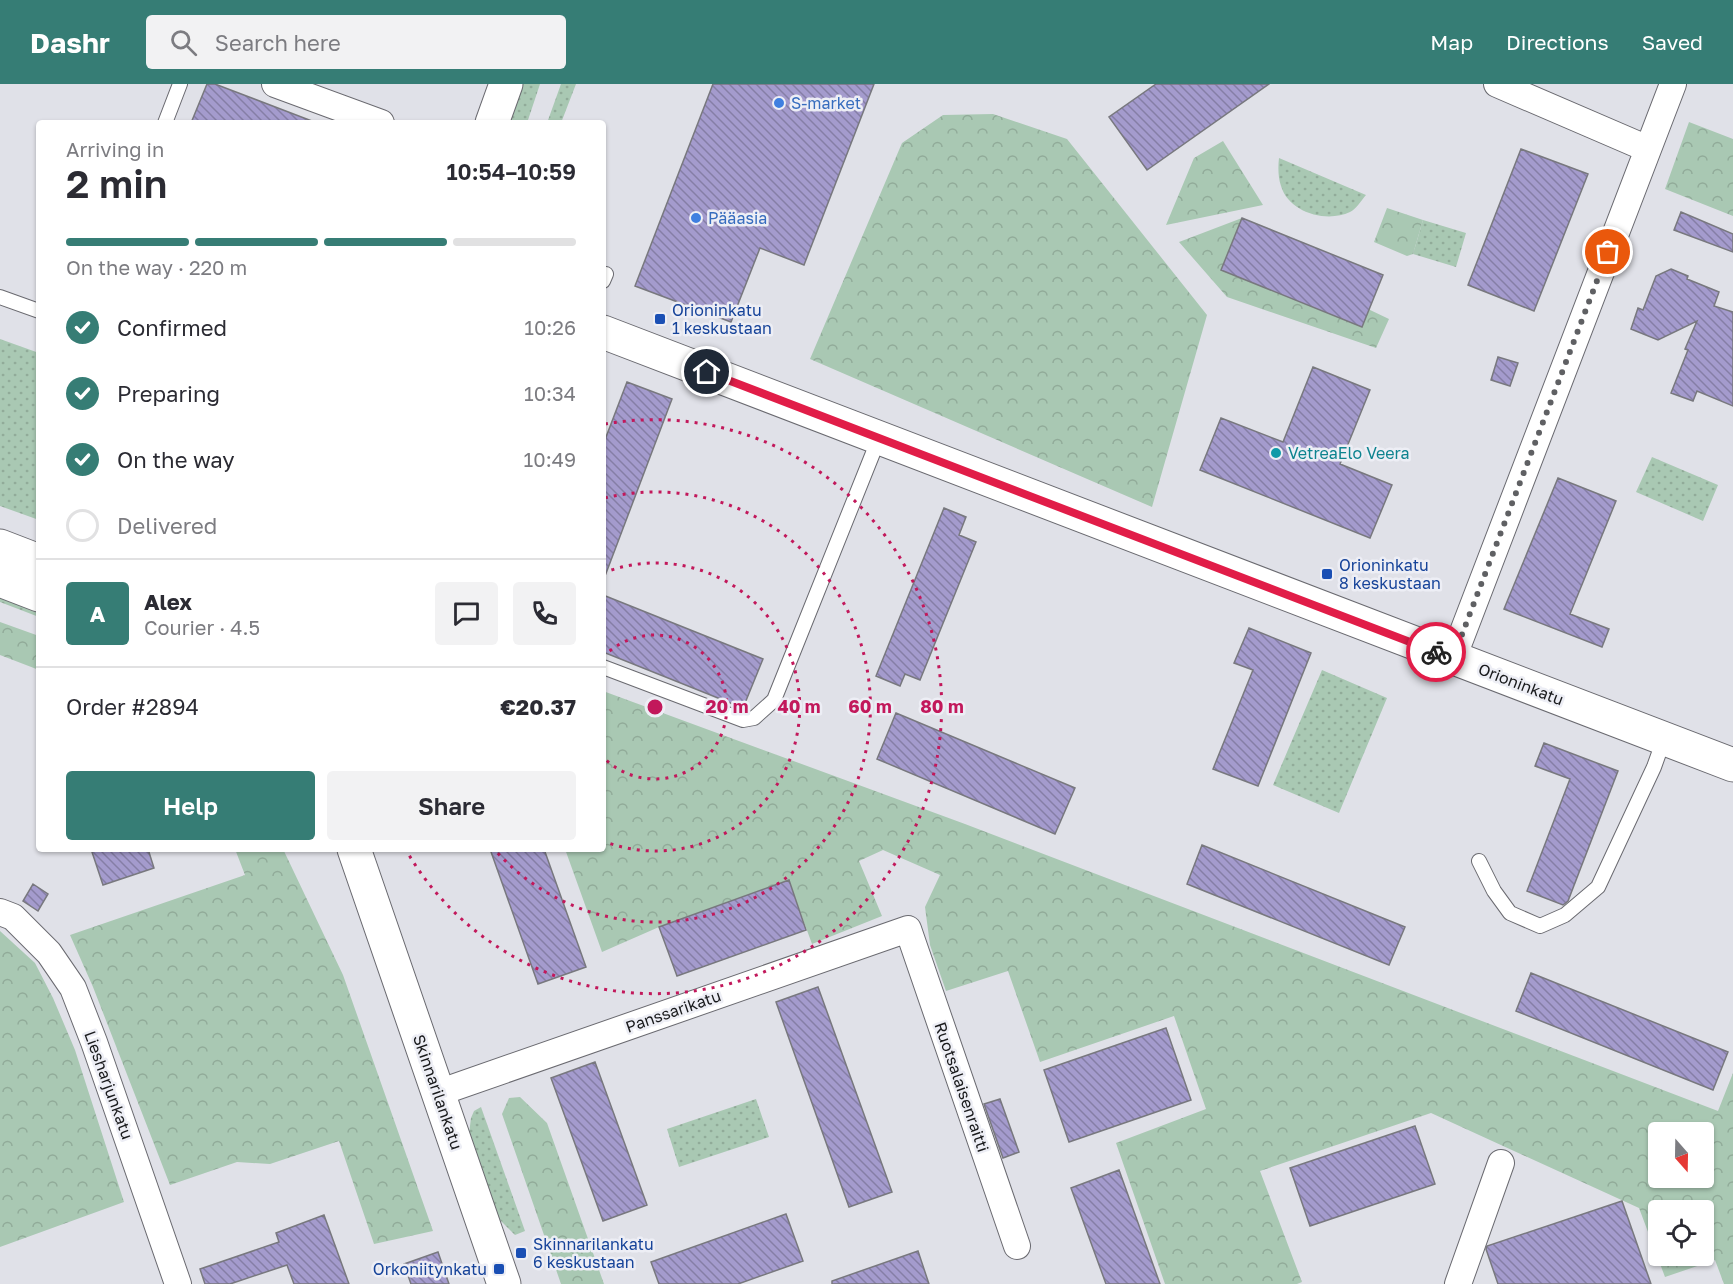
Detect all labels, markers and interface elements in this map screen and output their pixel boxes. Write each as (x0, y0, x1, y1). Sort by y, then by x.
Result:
search box (146, 15, 566, 69)
text: Dashr (30, 26, 110, 59)
icon: search (167, 26, 200, 59)
text: Search here (215, 29, 341, 56)
text: Map (1430, 29, 1473, 55)
text: Directions (1506, 29, 1609, 55)
text: Saved (1642, 29, 1703, 55)
place label: S-market (791, 93, 861, 113)
marker: S-market (772, 96, 786, 110)
text: Arriving in (66, 137, 164, 161)
text: 10:54–10:59 (447, 158, 576, 185)
text: 2 min (66, 160, 167, 207)
place label: Pääasia (708, 208, 767, 228)
marker: Pääasia (689, 211, 703, 225)
pin (1582, 226, 1633, 277)
icon: bag (1591, 235, 1624, 268)
text: On the way · 220 m (66, 255, 247, 279)
place label: Orioninkatu 1 keskustaan (672, 300, 772, 338)
icon: check (66, 311, 99, 344)
marker: Orioninkatu 1 keskustaan (653, 312, 667, 326)
text: Confirmed (117, 314, 227, 341)
text: 10:26 (524, 315, 576, 339)
pin (681, 346, 732, 397)
icon: home (690, 355, 723, 388)
icon: check (66, 377, 99, 410)
text: Preparing (117, 380, 220, 407)
text: 10:34 (524, 381, 576, 405)
icon: check (66, 443, 99, 476)
place label: VetreaElo Veera (1288, 443, 1410, 463)
text: On the way (117, 446, 235, 473)
marker: VetreaElo Veera (1269, 446, 1283, 460)
text: 10:49 (524, 447, 576, 471)
text: Delivered (117, 512, 217, 539)
place label: Orioninkatu 8 keskustaan (1339, 555, 1441, 593)
marker: Orioninkatu 8 keskustaan (1320, 567, 1334, 581)
button: chat (435, 582, 498, 645)
button: phone (513, 582, 576, 645)
text: Alex (144, 588, 192, 615)
text: A (90, 600, 105, 627)
text: Courier · 4.5 (144, 615, 260, 639)
courier (1406, 622, 1466, 682)
icon: bike (1420, 636, 1453, 669)
street label: Orioninkatu (1476, 659, 1566, 709)
text: Order #2894 (66, 693, 199, 720)
text: €20.37 (500, 693, 576, 720)
text: 20 m (706, 695, 748, 717)
text: 40 m (777, 695, 821, 717)
text: 60 m (848, 695, 892, 717)
text: 80 m (920, 695, 964, 717)
centre of rings (645, 697, 665, 717)
button: Help (66, 771, 315, 840)
button: Share (327, 771, 576, 840)
street label: Panssarikatu (623, 985, 723, 1037)
street label: Ruotsalaisenraitti (930, 1019, 994, 1155)
street label: Liesharjunkatu (80, 1028, 138, 1142)
street label: Skinnarilankatu (409, 1032, 467, 1152)
north arrow (1648, 1122, 1714, 1188)
map controls (1648, 1122, 1714, 1266)
button: locate (1648, 1200, 1714, 1266)
place label: Skinnarilankatu 6 keskustaan (533, 1234, 654, 1272)
marker: Skinnarilankatu 6 keskustaan (514, 1246, 528, 1260)
place label: Orkoniitynkatu (373, 1259, 487, 1279)
marker: Orkoniitynkatu (492, 1262, 506, 1276)

